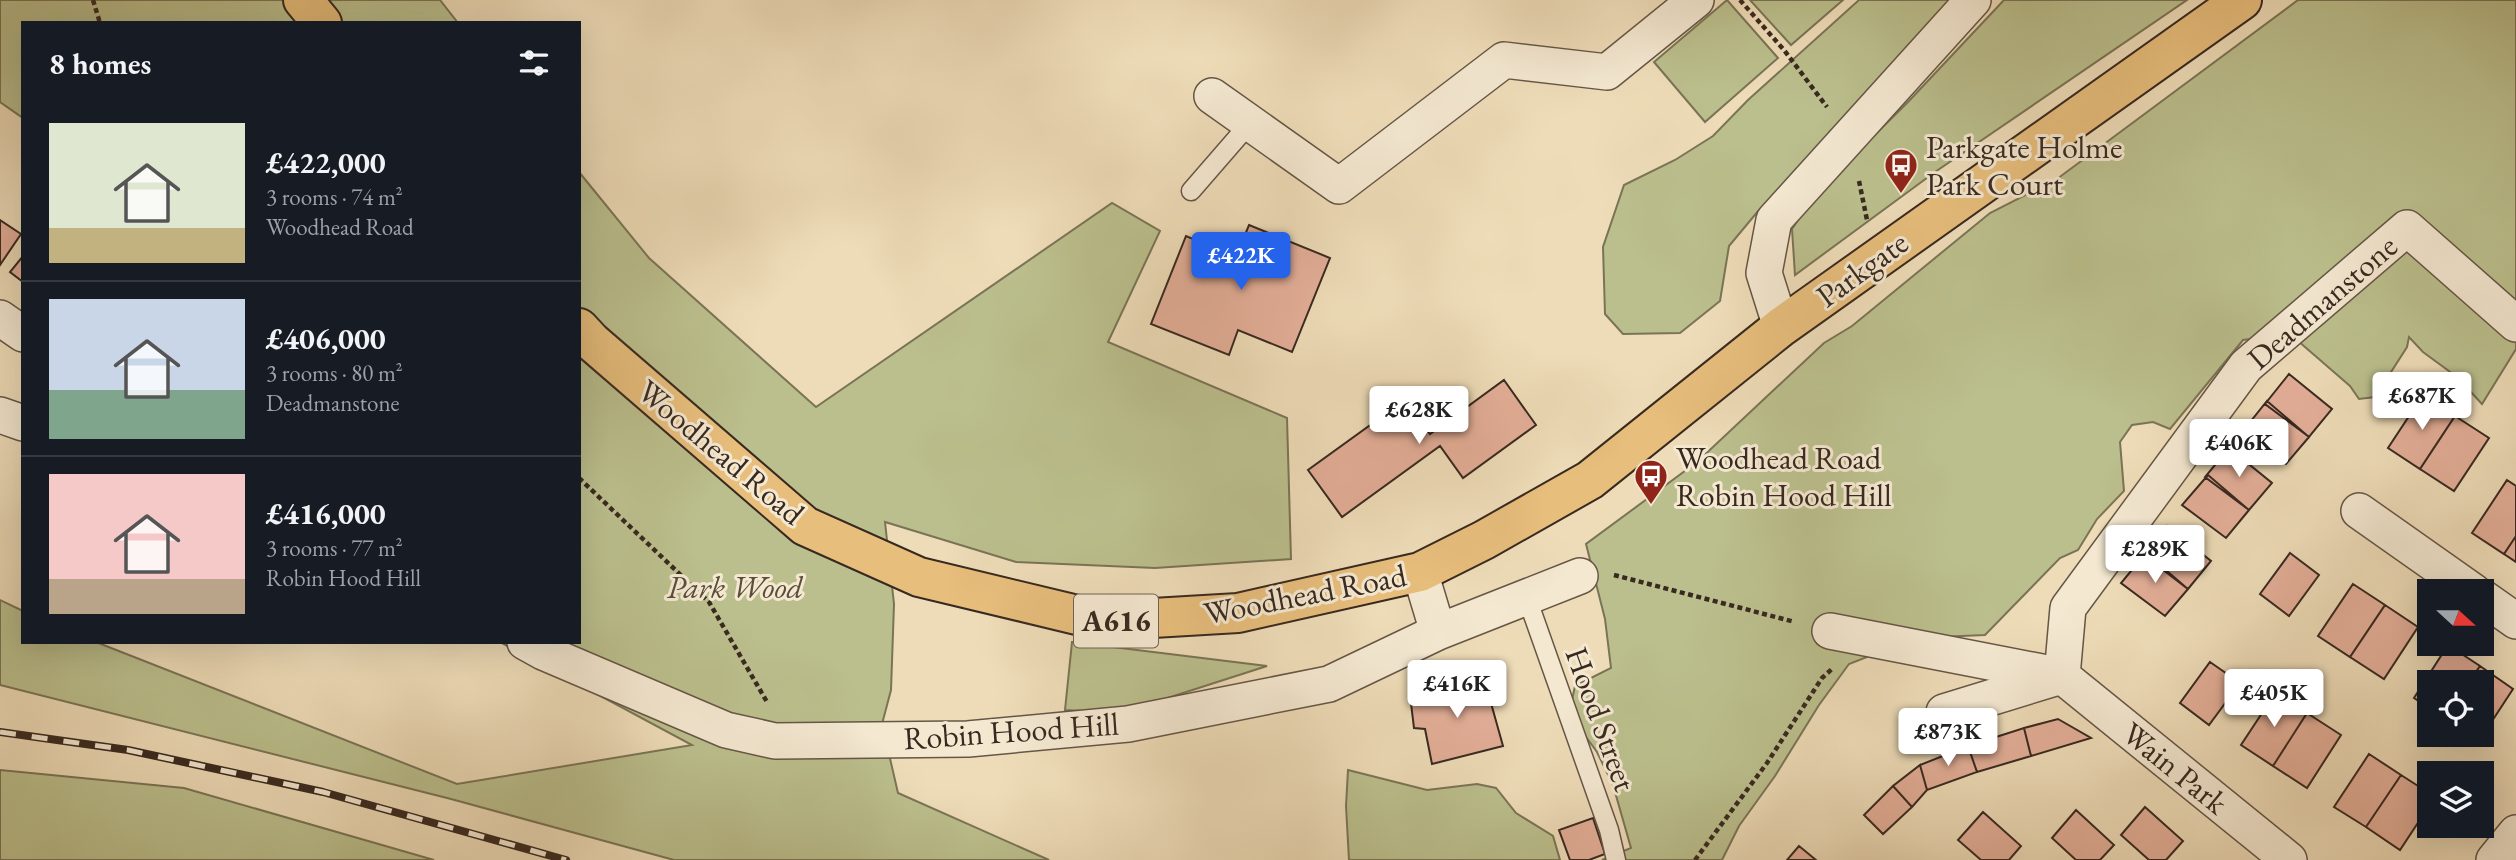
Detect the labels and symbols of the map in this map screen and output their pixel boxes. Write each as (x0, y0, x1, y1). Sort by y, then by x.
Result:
place label: Parkgate Holme Park Court (1926, 126, 2122, 205)
bus stop icon: Parkgate Holme Park Court (1882, 146, 1920, 195)
street label: Parkgate (1808, 222, 1916, 316)
street label: Deadmanstone (2238, 225, 2406, 379)
pin: £422K (1192, 232, 1290, 292)
street label: Woodhead Road (629, 370, 814, 535)
pin: £687K (2373, 372, 2471, 432)
pin: £628K (1370, 386, 1468, 446)
pin: £406K (2190, 420, 2288, 479)
place label: Woodhead Road Robin Hood Hill (1676, 437, 1892, 516)
bus stop icon: Woodhead Road Robin Hood Hill (1632, 457, 1670, 506)
pin: £289K (2106, 526, 2204, 585)
street label: Woodhead Road (1200, 554, 1411, 634)
park label: Park Wood (667, 566, 804, 608)
north arrow (2417, 579, 2494, 656)
road number: A616 (1074, 594, 1158, 648)
street label: Hood Street (1556, 641, 1646, 797)
pin: £416K (1408, 660, 1506, 720)
pin: £405K (2225, 670, 2323, 729)
street label: Robin Hood Hill (902, 703, 1120, 759)
pin: £873K (1899, 708, 1997, 768)
street label: Wain Park (2113, 712, 2237, 824)

